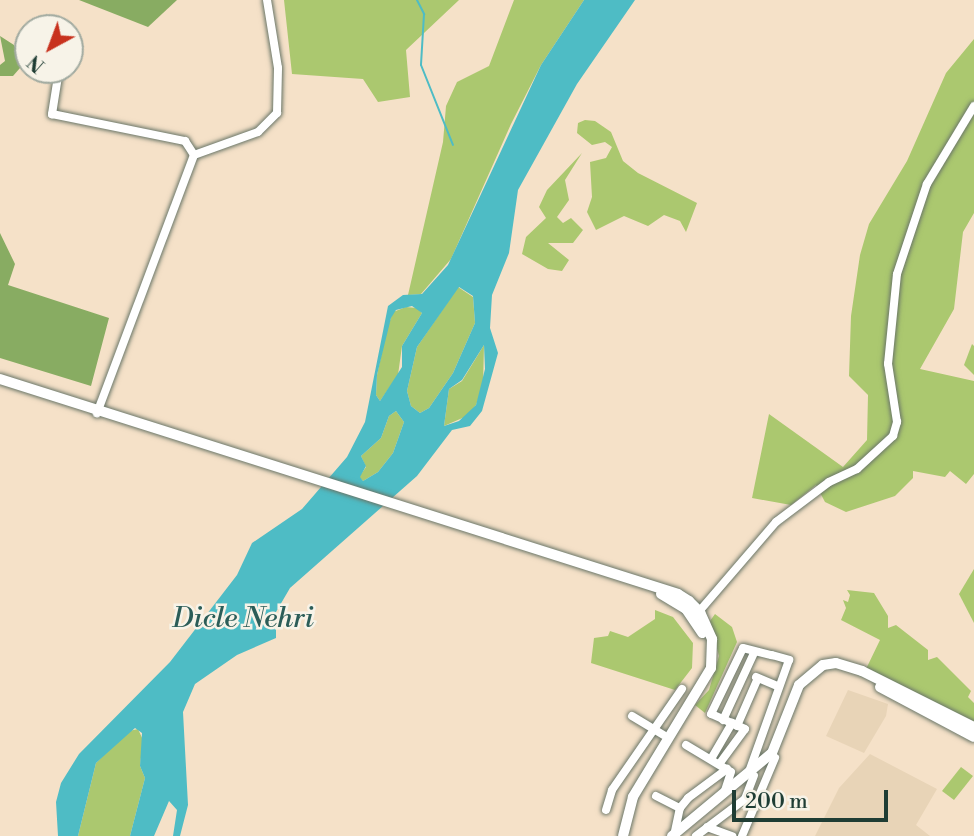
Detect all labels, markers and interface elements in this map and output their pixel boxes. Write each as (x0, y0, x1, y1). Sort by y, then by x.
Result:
north arrow (14, 14, 84, 84)
text: N (23, 49, 50, 77)
water label: Dicle Nehri (172, 602, 314, 636)
scale bar (736, 776, 892, 820)
text: 200 m (745, 789, 808, 815)

